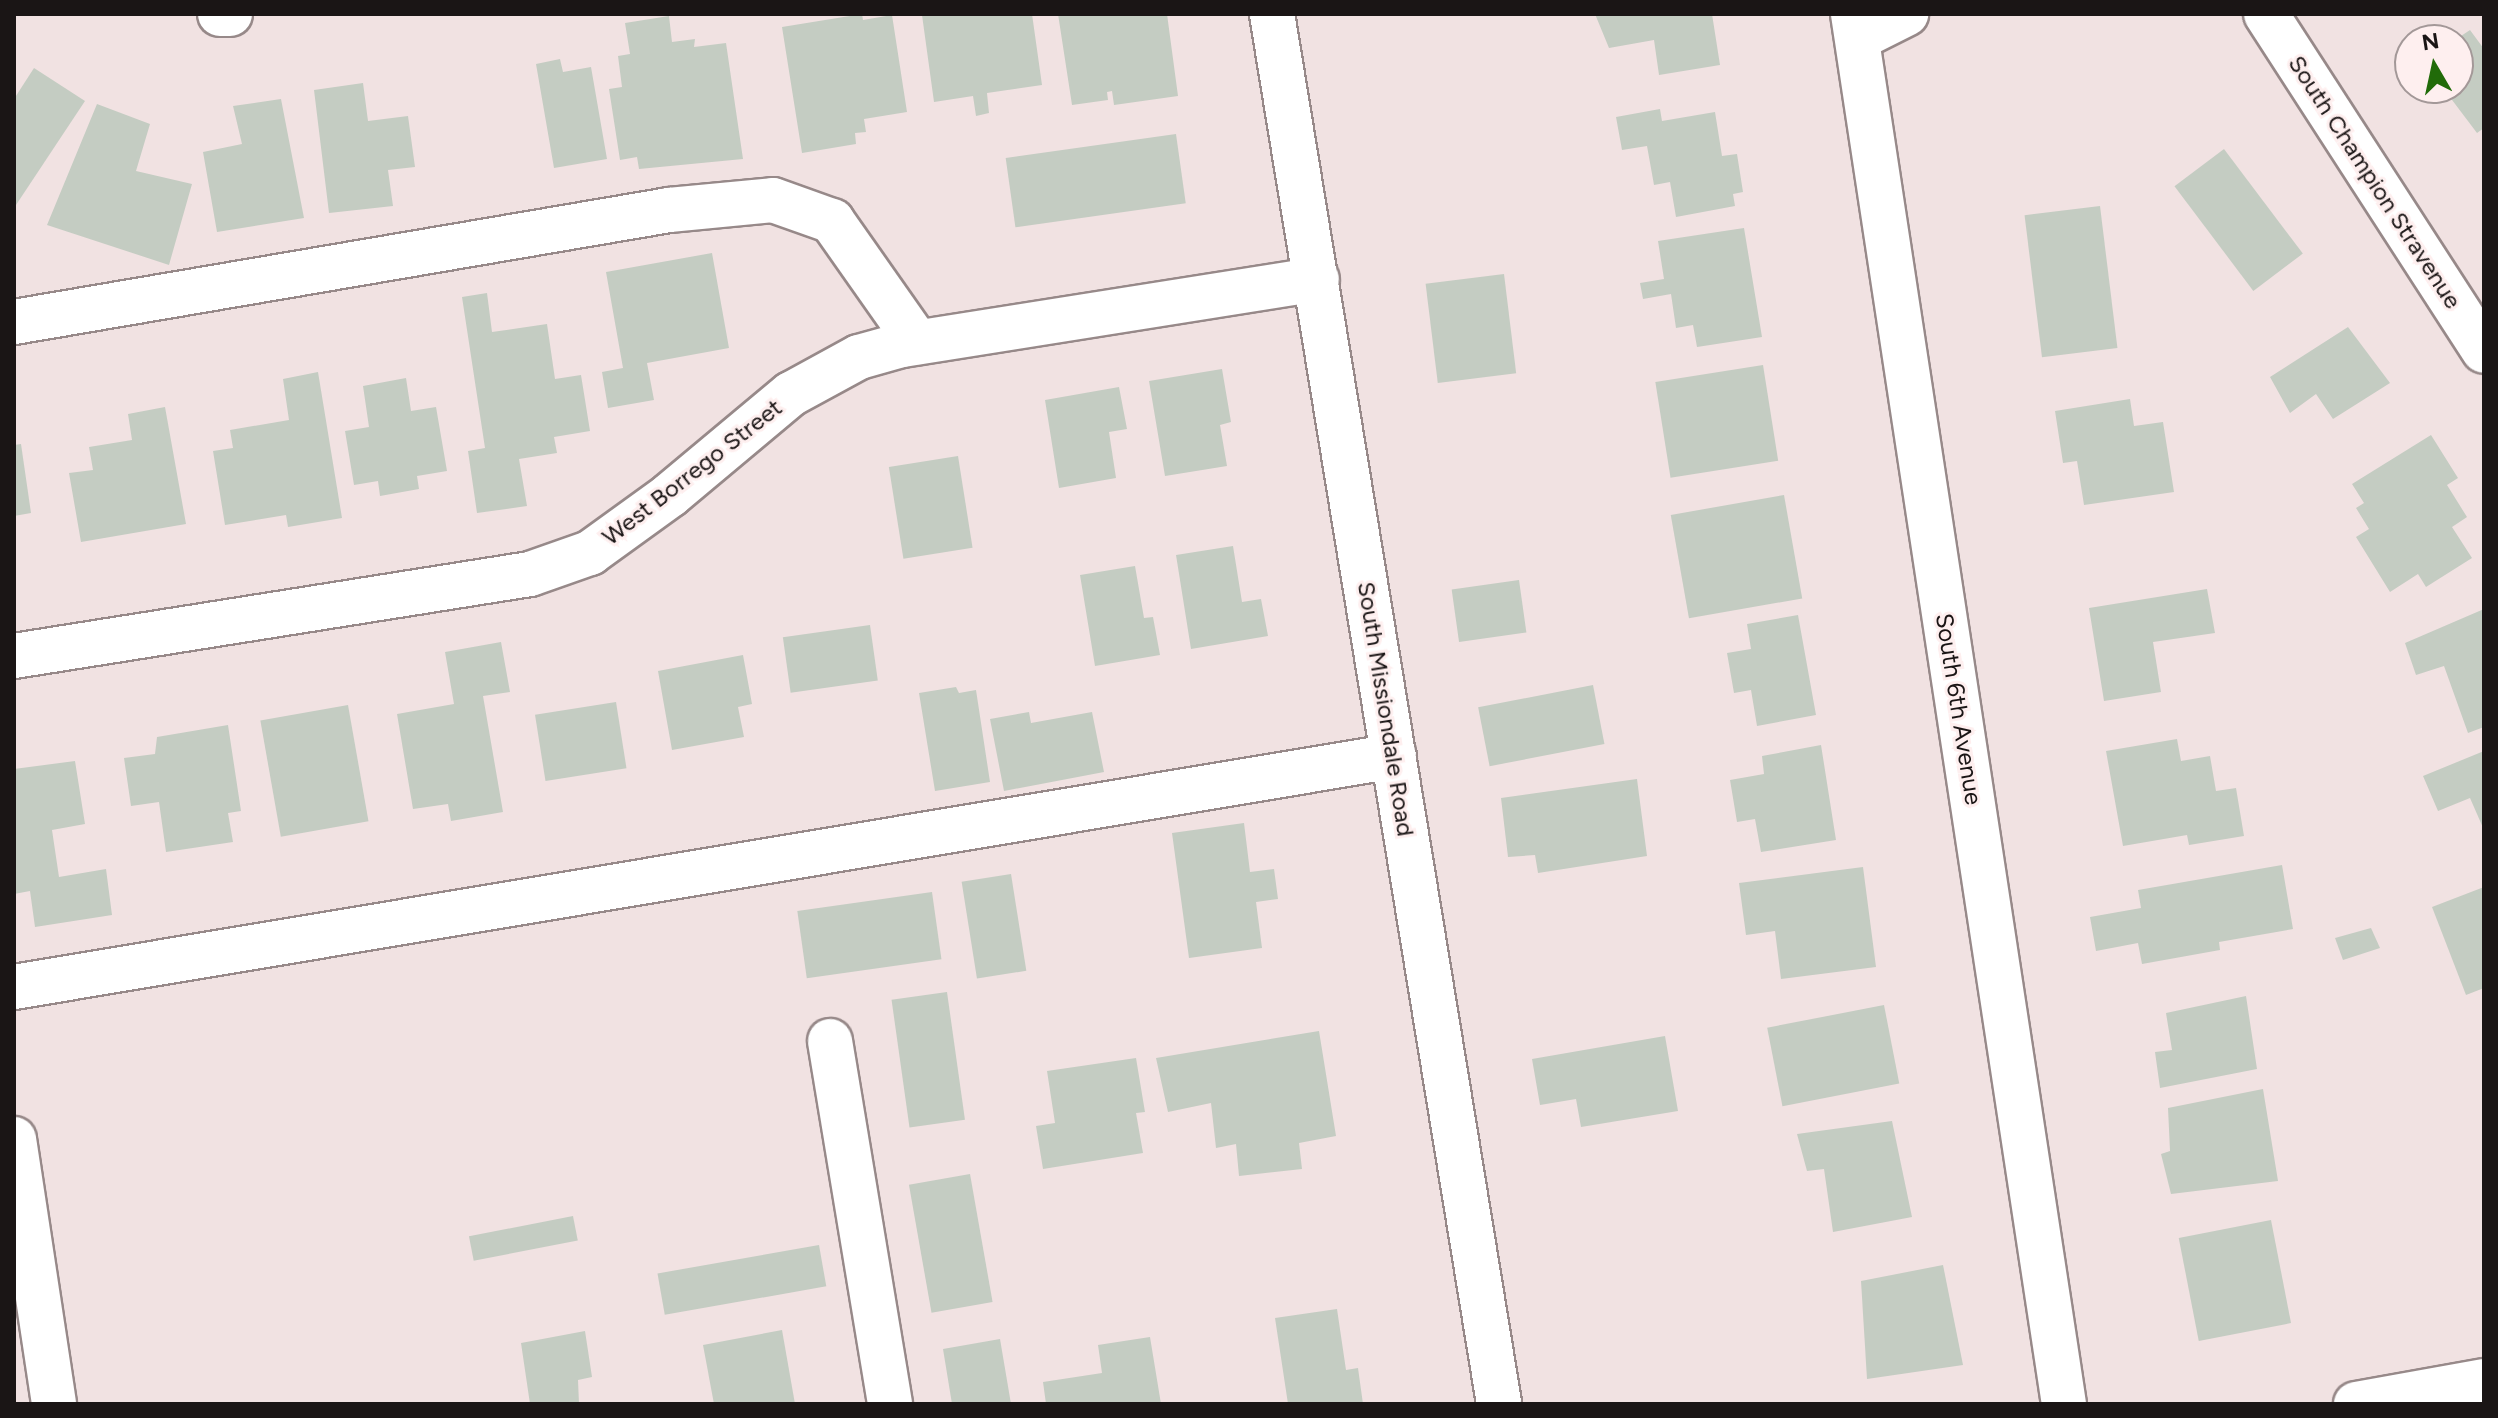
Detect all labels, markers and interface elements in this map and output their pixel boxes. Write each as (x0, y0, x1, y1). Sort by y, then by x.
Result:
north arrow (2394, 24, 2474, 104)
text: N (2420, 27, 2441, 56)
street label: South Champion Stravenue (2282, 50, 2468, 314)
street label: West Borrego Street (596, 393, 788, 551)
street label: South Missiondale Road (1352, 580, 1420, 838)
street label: South 6th Avenue (1930, 611, 1988, 807)

